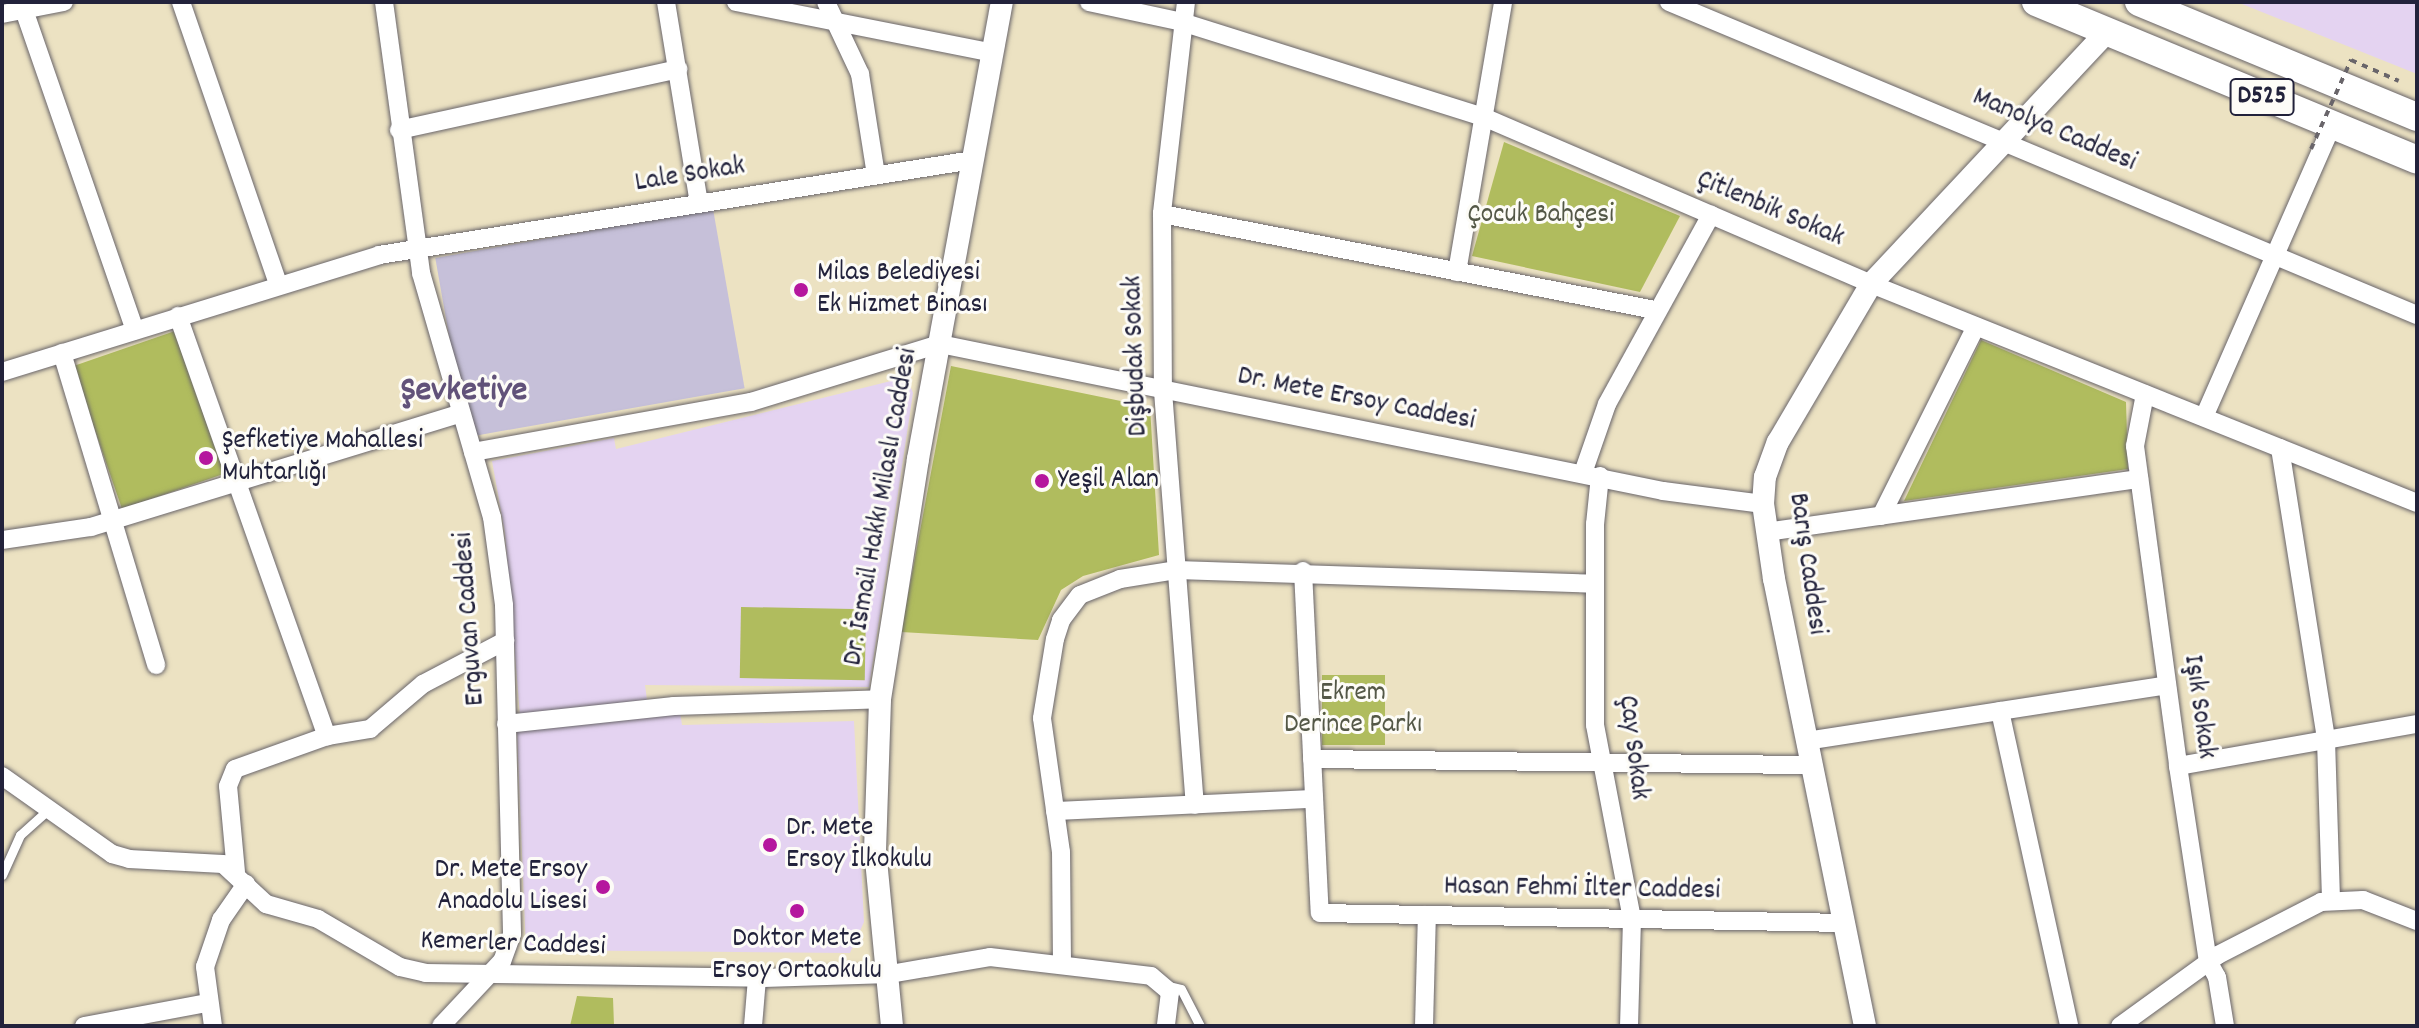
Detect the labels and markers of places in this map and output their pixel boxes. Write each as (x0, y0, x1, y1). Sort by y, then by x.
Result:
place label: Milas Belediyesi Ek Hizmet Binası (817, 257, 987, 323)
marker: Milas Belediyesi Ek Hizmet Binası (792, 281, 810, 299)
place label: Şefketiye Mahallesi Muhtarlığı (222, 425, 423, 491)
marker: Şefketiye Mahallesi Muhtarlığı (197, 449, 215, 467)
place label: Yeşil Alan (1058, 464, 1159, 498)
marker: Yeşil Alan (1033, 472, 1051, 490)
place label: Dr. Mete Ersoy İlkokulu (786, 812, 932, 878)
marker: Dr. Mete Ersoy İlkokulu (761, 836, 779, 854)
place label: Dr. Mete Ersoy Anadolu Lisesi (435, 854, 587, 920)
marker: Dr. Mete Ersoy Anadolu Lisesi (594, 878, 612, 896)
marker: Doktor Mete Ersoy Ortaokulu (788, 902, 806, 920)
place label: Doktor Mete Ersoy Ortaokulu (712, 923, 882, 989)

